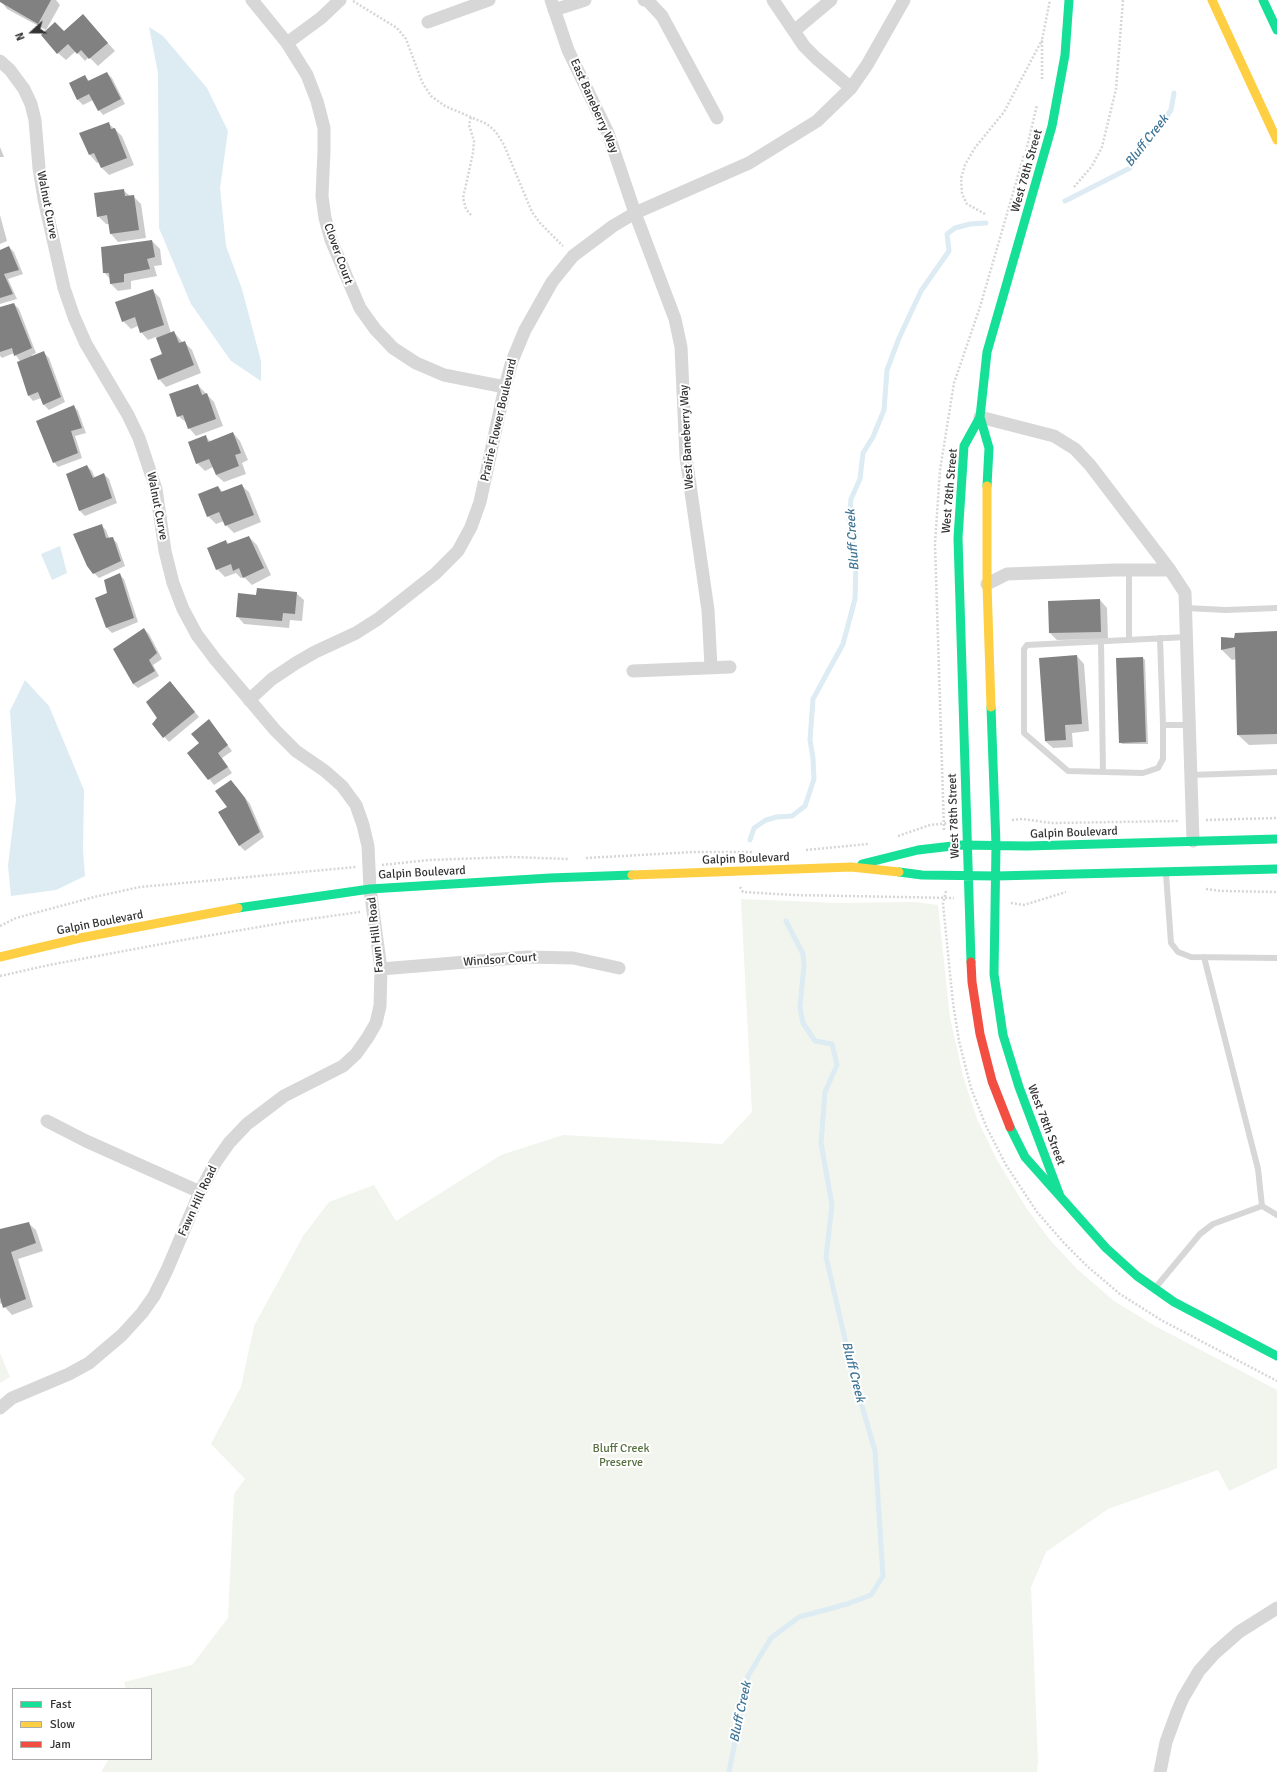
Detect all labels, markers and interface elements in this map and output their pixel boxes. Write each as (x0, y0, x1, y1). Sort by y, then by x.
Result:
north arrow (12, 12, 52, 52)
text: N (13, 31, 28, 42)
street label: East Baneberry Way (567, 57, 621, 155)
water label: Bluff Creek (1122, 112, 1172, 170)
street label: West 78th Street (1008, 128, 1046, 214)
street label: Walnut Curve (33, 170, 61, 240)
street label: Clover Court (320, 221, 356, 287)
street label: Prairie Flower Boulevard (478, 357, 520, 483)
street label: West Baneberry Way (677, 384, 697, 490)
street label: West 78th Street (939, 448, 961, 534)
street label: Walnut Curve (143, 471, 171, 541)
water label: Bluff Creek (843, 509, 863, 571)
street label: West 78th Street (945, 773, 963, 859)
street label: Galpin Boulevard (1030, 824, 1118, 842)
street label: Galpin Boulevard (702, 850, 790, 868)
street label: Galpin Boulevard (378, 864, 466, 882)
street label: Fawn Hill Road (365, 896, 387, 974)
street label: Galpin Boulevard (56, 908, 144, 938)
street label: Windsor Court (463, 950, 537, 970)
street label: West 78th Street (1024, 1083, 1068, 1167)
street label: Fawn Hill Road (175, 1163, 221, 1239)
water label: Bluff Creek (838, 1340, 868, 1404)
park label: Bluff Creek Preserve (592, 1442, 650, 1470)
water label: Bluff Creek (727, 1680, 755, 1744)
legend (12, 1688, 152, 1760)
text: Fast (50, 1697, 71, 1712)
text: Slow (50, 1717, 75, 1732)
text: Jam (50, 1737, 71, 1752)

